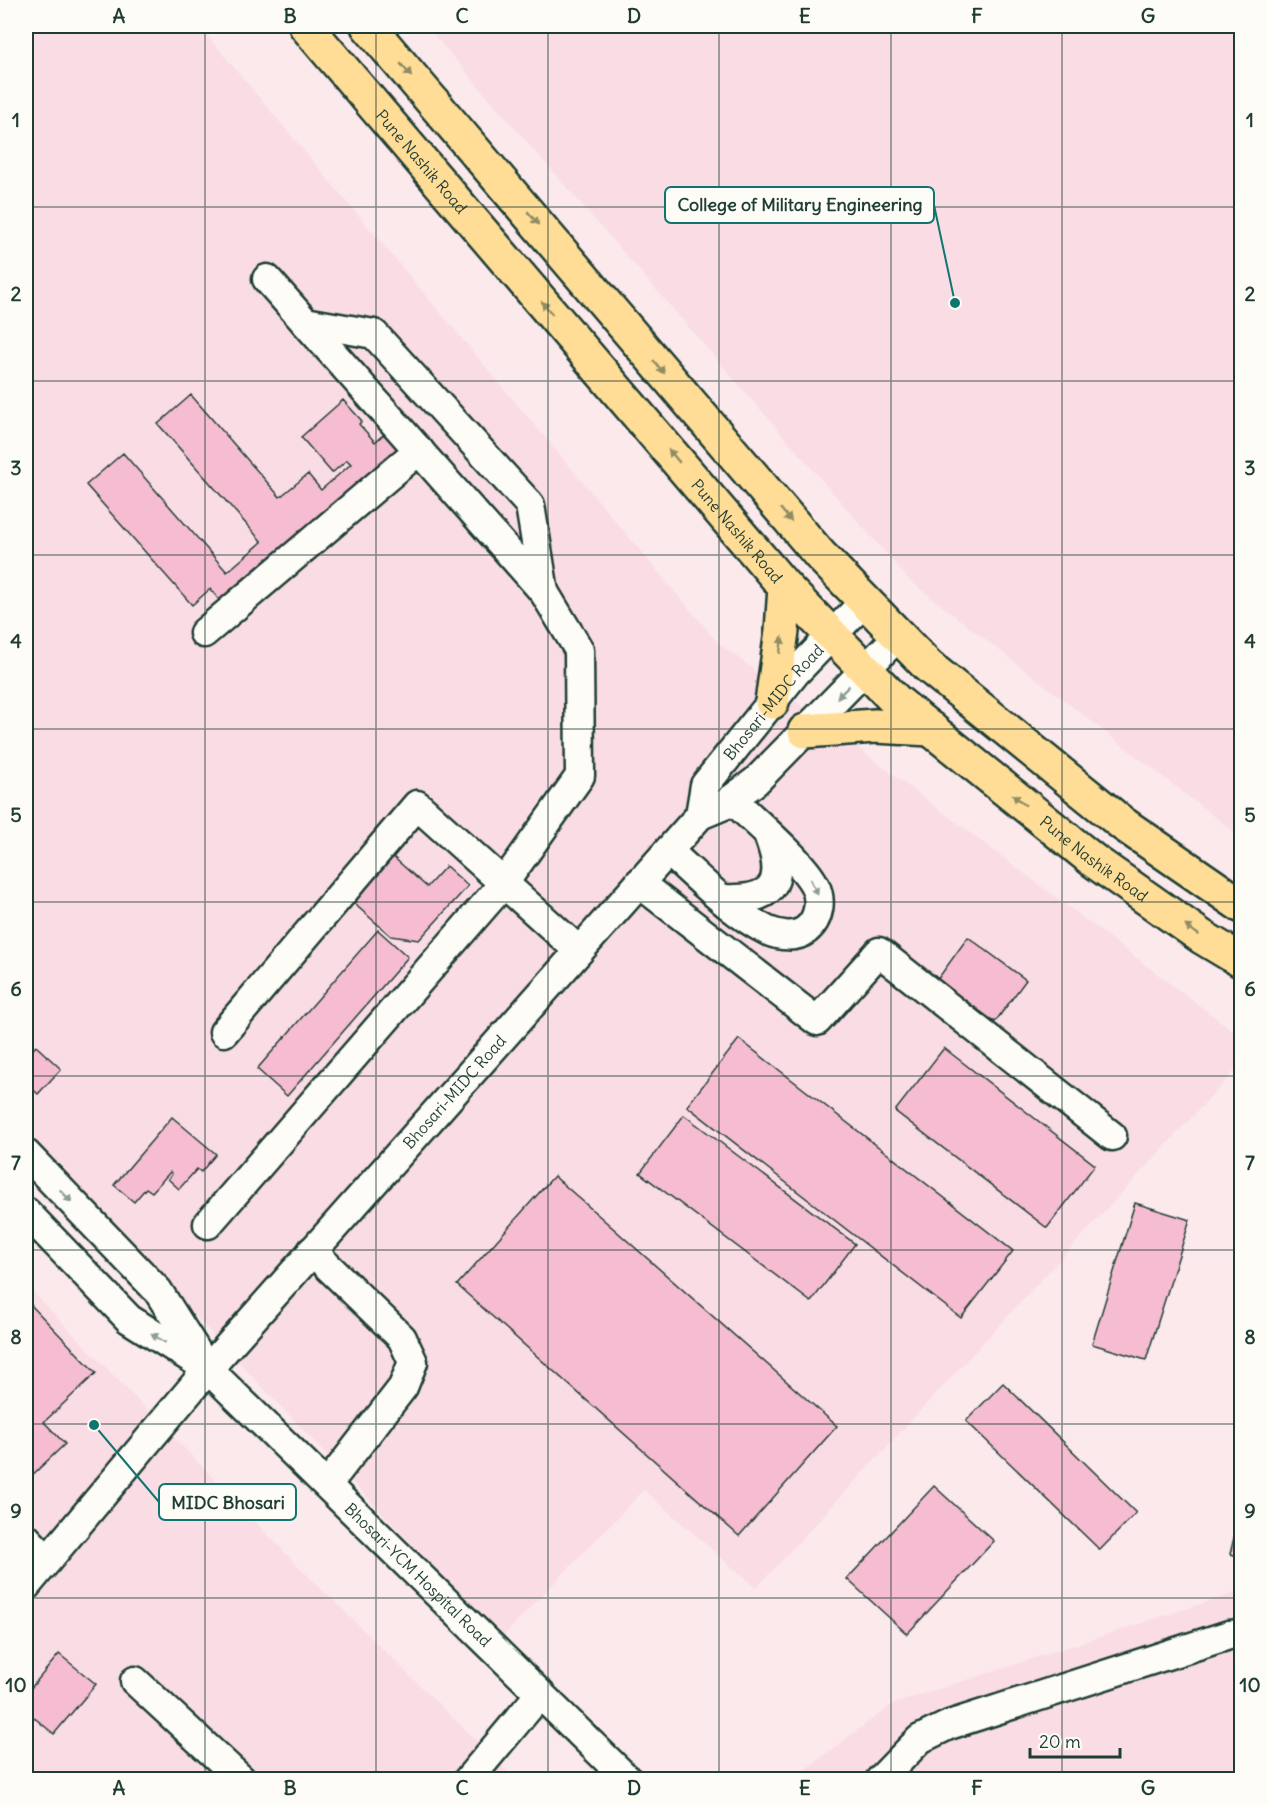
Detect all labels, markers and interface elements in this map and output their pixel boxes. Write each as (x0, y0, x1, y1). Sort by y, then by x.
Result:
text: A (113, 3, 126, 28)
text: B (283, 3, 297, 28)
text: C (455, 3, 469, 28)
text: D (627, 3, 641, 28)
text: E (799, 3, 811, 28)
text: F (971, 3, 983, 28)
text: G (1141, 3, 1155, 28)
one-way arrow (399, 62, 412, 77)
street label: Pune Nashik Road (372, 105, 472, 217)
text: 1 (12, 107, 20, 132)
text: 1 (1246, 107, 1254, 132)
callout: College of Military Engineering (665, 187, 934, 223)
text: College of Military Engineering (677, 193, 923, 216)
one-way arrow (526, 210, 539, 225)
text: 2 (11, 281, 22, 306)
text: 2 (1245, 281, 1256, 306)
one-way arrow (541, 301, 554, 316)
one-way arrow (652, 359, 665, 374)
one-way arrow (668, 449, 681, 464)
text: 3 (10, 455, 22, 480)
text: 3 (1244, 455, 1256, 480)
street label: Pune Nashik Road (687, 475, 787, 587)
one-way arrow (779, 507, 792, 522)
text: 4 (10, 628, 22, 653)
text: 4 (1244, 628, 1256, 653)
one-way arrow (776, 635, 785, 654)
street label: Bhosari-MIDC Road (719, 640, 828, 764)
one-way arrow (837, 685, 851, 699)
one-way arrow (1011, 794, 1027, 807)
text: 5 (10, 802, 22, 827)
text: 5 (1244, 802, 1256, 827)
street label: Pune Nashik Road (1036, 811, 1152, 906)
one-way arrow (809, 879, 819, 896)
one-way arrow (1184, 924, 1200, 936)
text: 6 (10, 976, 22, 1001)
text: 6 (1244, 976, 1256, 1001)
street label: Bhosari-MIDC Road (398, 1031, 510, 1153)
text: 7 (11, 1150, 21, 1175)
text: 7 (1245, 1150, 1255, 1175)
one-way arrow (59, 1189, 73, 1203)
text: 8 (10, 1324, 22, 1349)
text: 8 (1244, 1324, 1256, 1349)
one-way arrow (150, 1332, 166, 1343)
callout: MIDC Bhosari (159, 1484, 296, 1520)
text: MIDC Bhosari (171, 1491, 285, 1514)
text: 9 (10, 1498, 22, 1523)
street label: Bhosari-YCM Hospital Road (341, 1498, 496, 1651)
text: 9 (1244, 1498, 1256, 1523)
text: 10 (5, 1672, 27, 1697)
text: 10 (1239, 1672, 1261, 1697)
scale bar (1030, 1721, 1120, 1759)
text: 20 m (1039, 1730, 1081, 1753)
text: A (113, 1775, 126, 1800)
text: B (283, 1775, 297, 1800)
text: C (455, 1775, 469, 1800)
text: D (627, 1775, 641, 1800)
text: E (799, 1775, 811, 1800)
text: F (971, 1775, 983, 1800)
text: G (1141, 1775, 1155, 1800)

